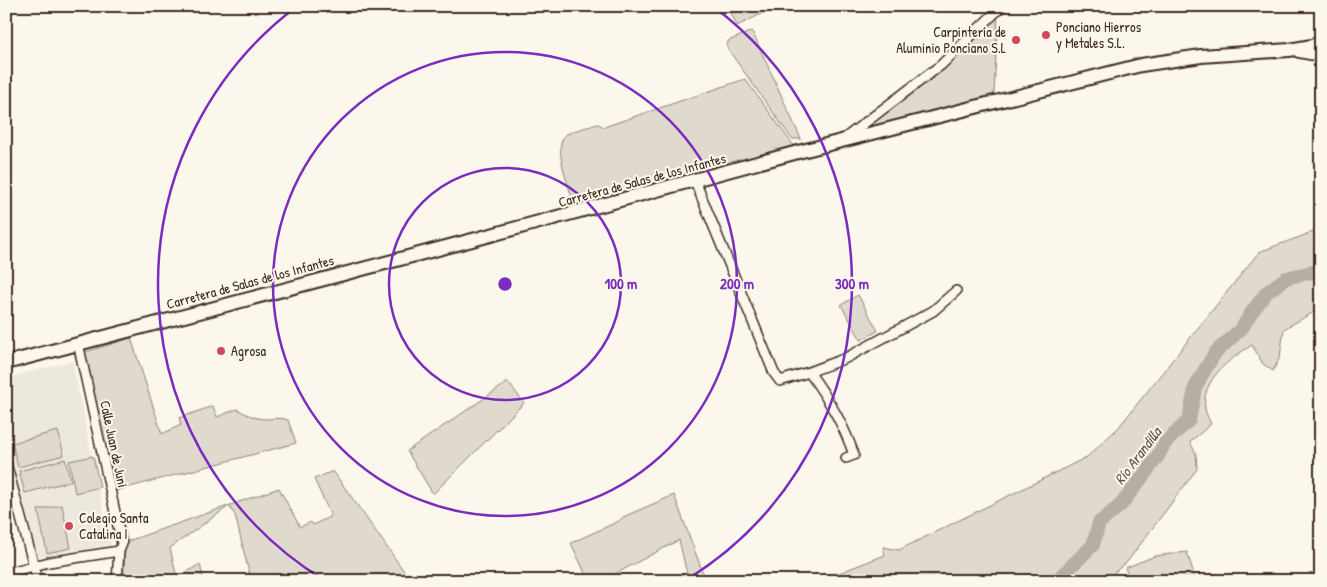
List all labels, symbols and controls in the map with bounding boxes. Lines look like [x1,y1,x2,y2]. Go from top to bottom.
place label: Ponciano Hierros y Metales S.L. [1056,17,1141,53]
place label: Carpintería de Aluminio Ponciano S.L [896,22,1006,57]
marker: Ponciano Hierros y Metales S.L. [1040,29,1052,41]
marker: Carpintería de Aluminio Ponciano S.L [1010,34,1022,46]
street label: Carretera de Salas de los Infantes [556,148,728,211]
street label: Carretera de Salas de los Infantes [164,250,336,313]
text: 100 m [605,273,637,294]
text: 200 m [720,273,754,294]
text: 300 m [835,273,869,294]
centre of rings [496,275,514,293]
place label: Agrosa [231,341,266,361]
marker: Agrosa [215,345,227,357]
street label: Calle Juan de Juni [96,399,133,489]
water label: Río Arandilla [1109,421,1167,489]
place label: Colegio Santa Catalina I [79,508,149,543]
marker: Colegio Santa Catalina I [63,520,75,532]

